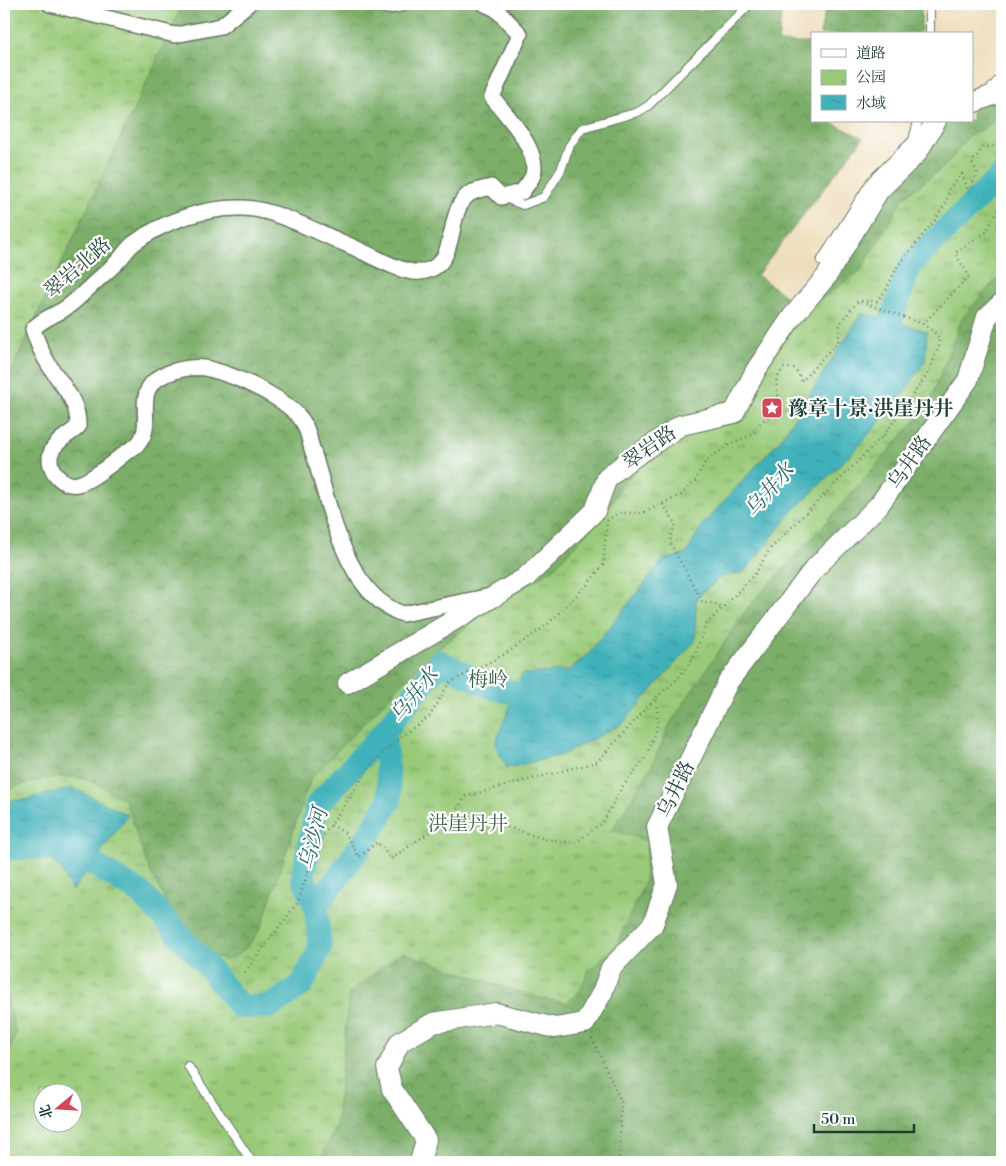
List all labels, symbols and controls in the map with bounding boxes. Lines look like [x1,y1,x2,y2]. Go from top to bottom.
legend [811,32,974,122]
text: 道路 [856,44,886,63]
text: 公园 [856,68,886,87]
text: 水域 [856,94,886,113]
street label: 翠岩北路 [40,232,116,304]
place icon: 豫章十景·洪崖丹井 [760,396,784,420]
place label: 豫章十景·洪崖丹井 [788,397,953,422]
street label: 翠岩路 [618,421,682,476]
street label: 乌井路 [883,431,938,495]
water label: 乌井水 [739,457,802,523]
water label: 乌井水 [385,661,446,728]
park label: 梅岭 [468,668,508,693]
street label: 乌井路 [652,757,701,822]
water label: 乌沙河 [294,802,335,873]
park label: 洪崖丹井 [428,812,508,837]
north arrow [32,1084,82,1134]
scale bar [814,1101,914,1133]
text: 北 [36,1102,57,1121]
text: 50 m [821,1110,855,1129]

